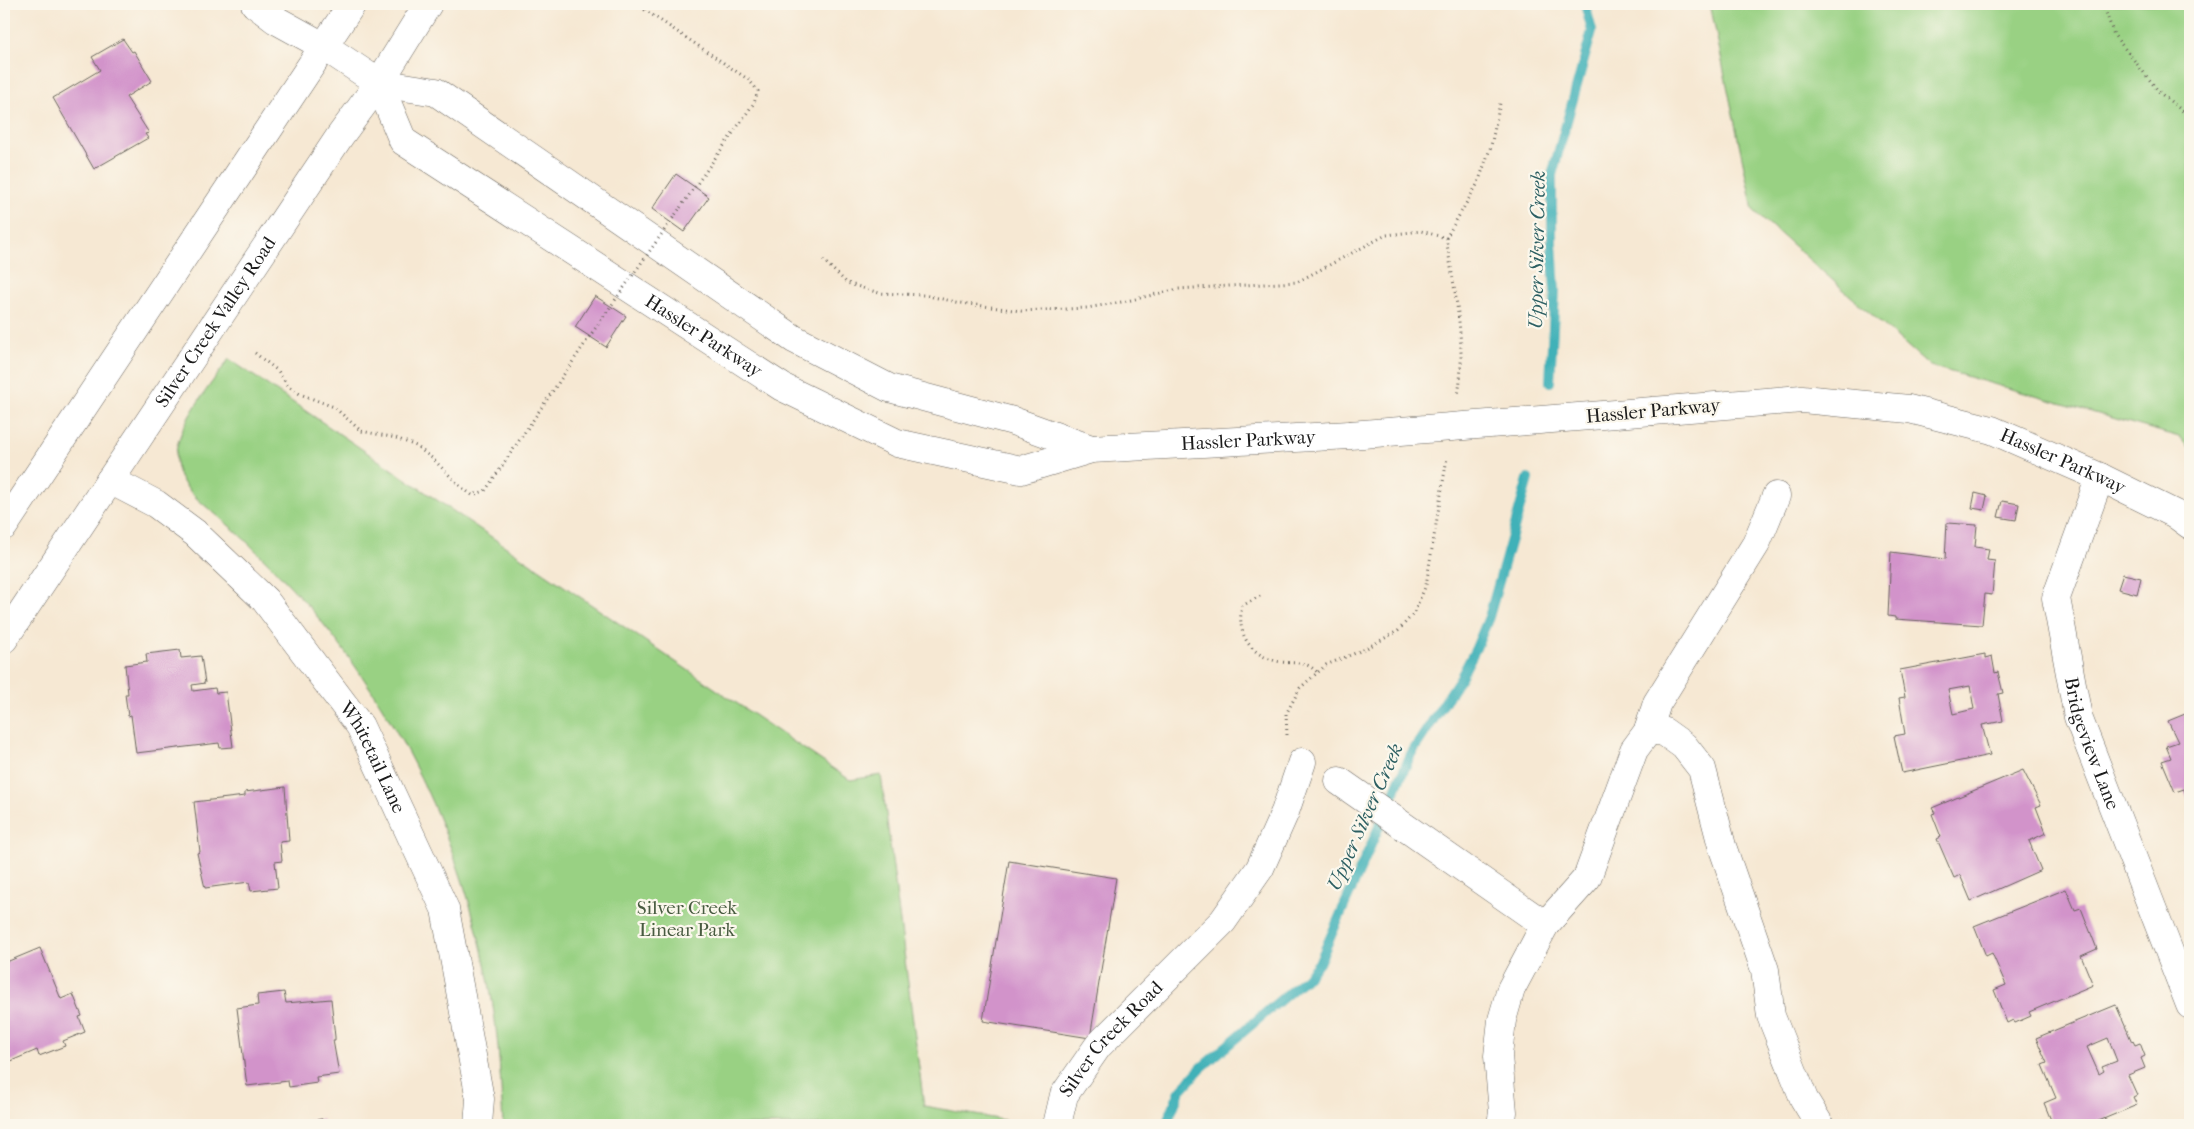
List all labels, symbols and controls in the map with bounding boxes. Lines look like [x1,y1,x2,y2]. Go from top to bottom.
water label: Upper Silver Creek [1524,170,1550,330]
street label: Silver Creek Valley Road [151,232,281,412]
street label: Hassler Parkway [641,290,767,382]
street label: Hassler Parkway [1585,394,1722,428]
street label: Hassler Parkway [1997,424,2130,499]
street label: Hassler Parkway [1180,426,1317,455]
street label: Bridgeview Lane [2060,675,2124,813]
street label: Whitetail Lane [334,697,410,817]
water label: Upper Silver Creek [1322,740,1408,894]
park label: Silver Creek Linear Park [637,897,737,941]
street label: Silver Creek Road [1055,976,1168,1101]

